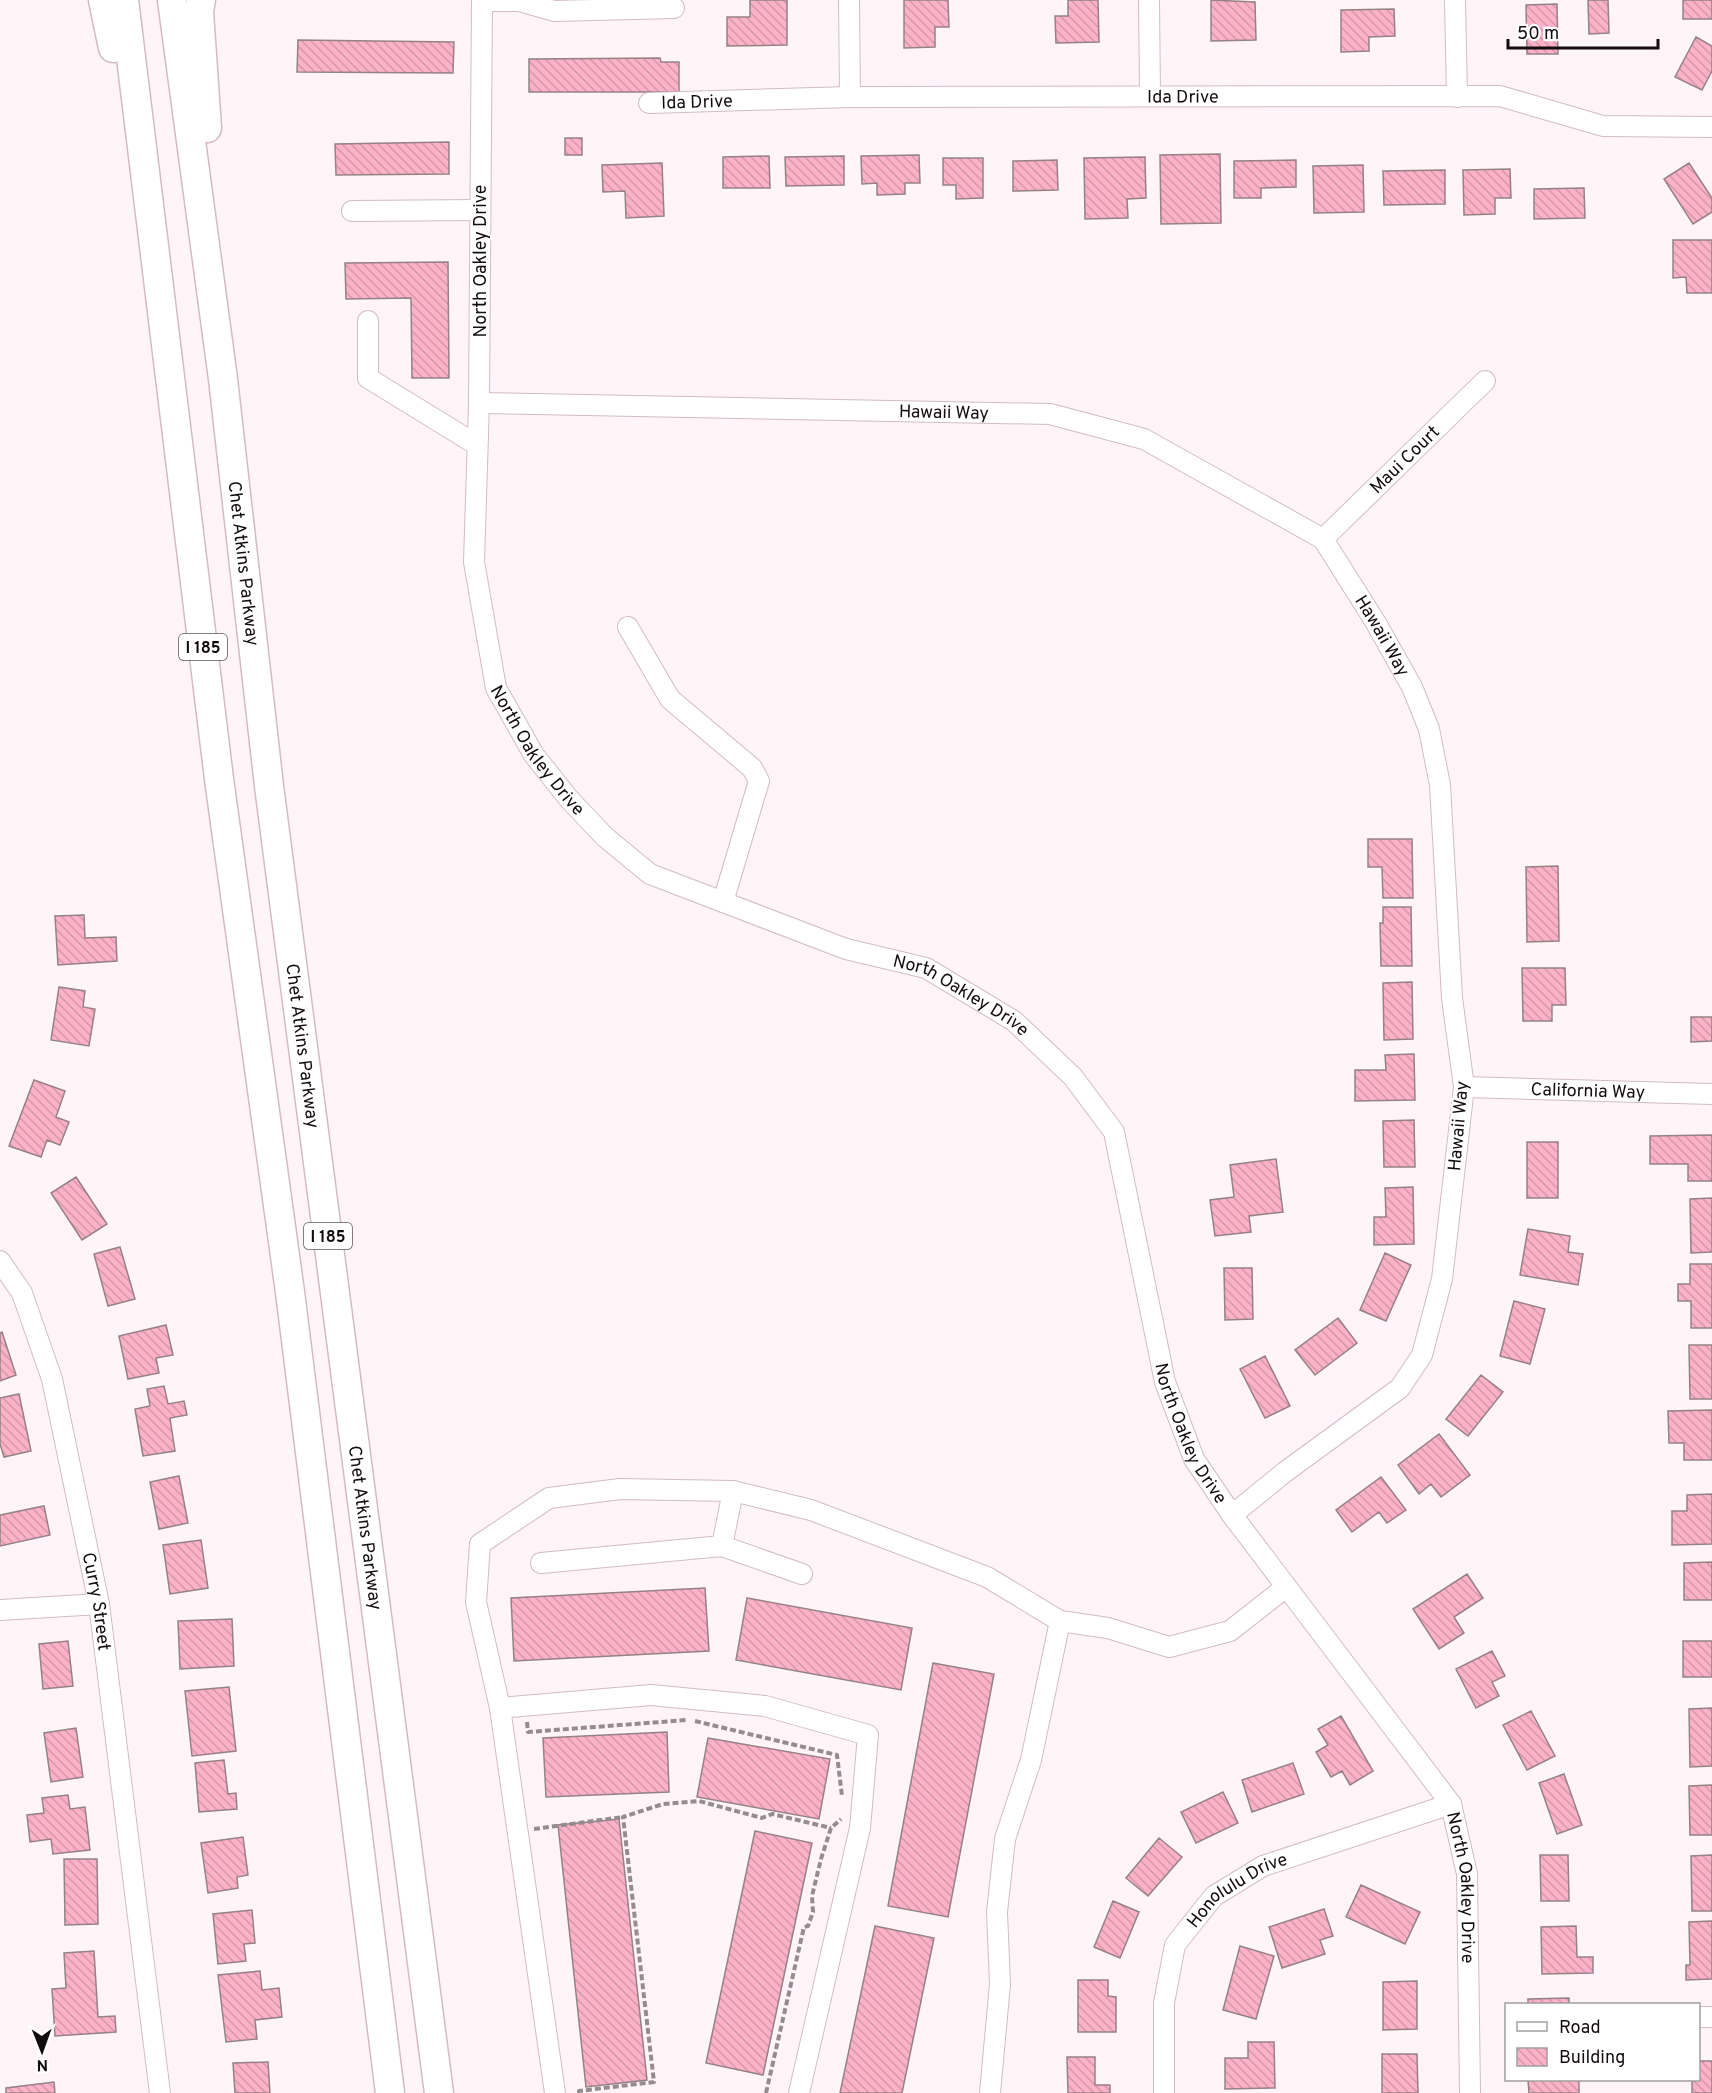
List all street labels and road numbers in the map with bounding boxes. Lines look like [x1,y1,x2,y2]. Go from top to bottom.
street label: Ida Drive [1147,86,1219,110]
street label: Ida Drive [661,91,733,116]
street label: North Oakley Drive [470,184,493,338]
street label: Hawaii Way [899,401,989,426]
street label: Maui Court [1366,421,1445,500]
street label: Chet Atkins Parkway [222,480,263,647]
street label: Hawaii Way [1349,592,1414,681]
road number: I 185 [179,634,227,660]
street label: North Oakley Drive [484,682,589,821]
street label: North Oakley Drive [890,951,1033,1042]
street label: Chet Atkins Parkway [279,962,323,1130]
street label: California Way [1530,1079,1645,1105]
street label: Hawaii Way [1444,1080,1475,1172]
road number: I 185 [304,1223,352,1249]
street label: North Oakley Drive [1148,1361,1231,1509]
street label: Chet Atkins Parkway [342,1444,386,1612]
street label: Curry Street [76,1551,115,1652]
street label: North Oakley Drive [1440,1810,1478,1964]
street label: Honolulu Drive [1183,1849,1291,1933]

